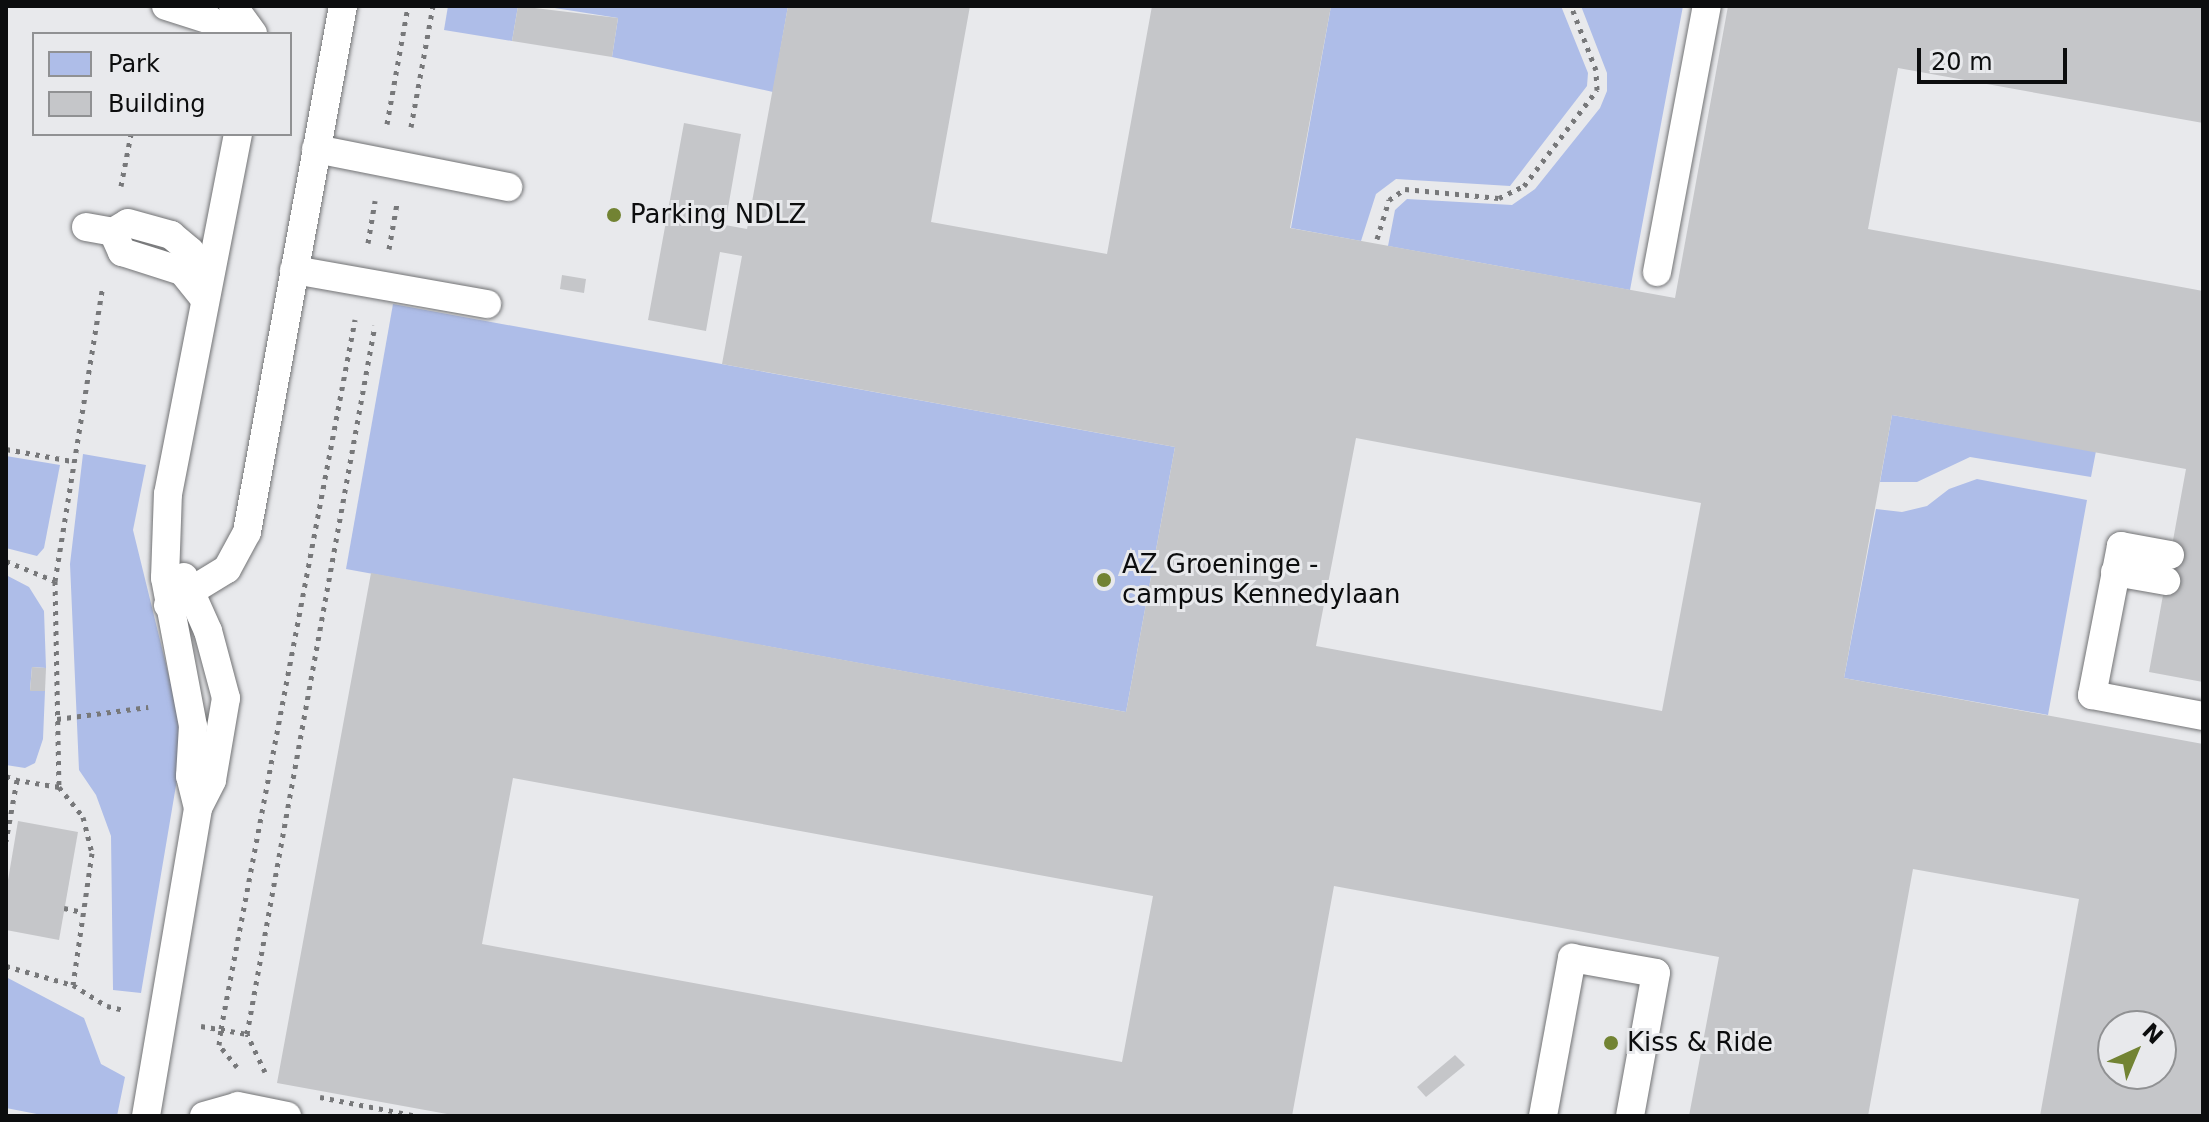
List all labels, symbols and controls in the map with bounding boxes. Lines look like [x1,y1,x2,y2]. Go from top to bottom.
legend [32,32,292,136]
scale bar [1921,32,2071,82]
text: 20 m [1931,48,1993,76]
text: Park [108,50,160,78]
text: Building [108,90,205,118]
place label: Parking NDLZ [630,199,806,231]
marker: Parking NDLZ [605,206,623,224]
place label: AZ Groeninge - campus Kennedylaan [1122,549,1401,610]
marker: AZ Groeninge - campus Kennedylaan [1093,569,1115,591]
north arrow [2097,1010,2177,1090]
text: N [2137,1018,2168,1049]
place label: Kiss & Ride [1627,1027,1773,1059]
marker: Kiss & Ride [1602,1034,1620,1052]

